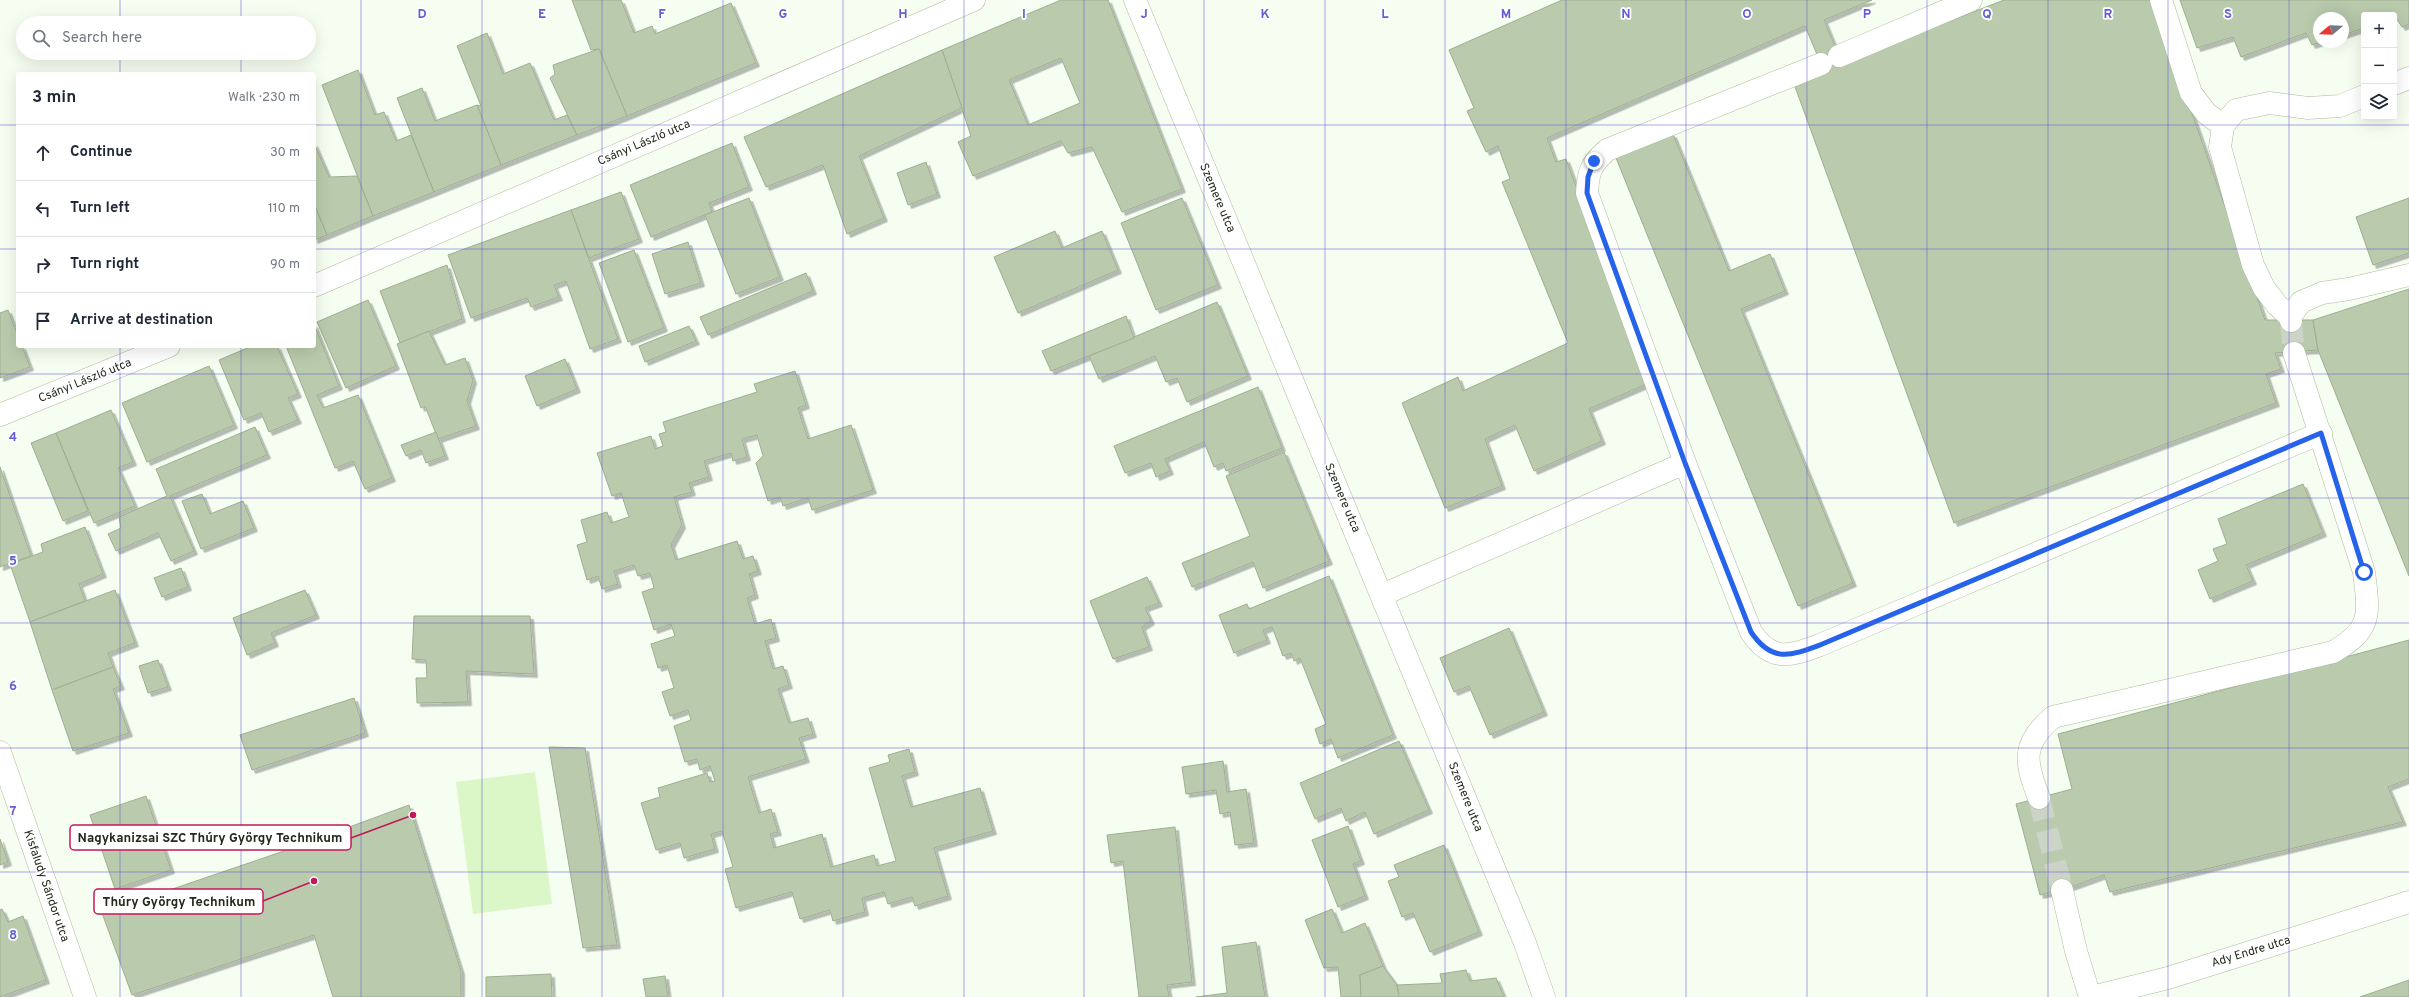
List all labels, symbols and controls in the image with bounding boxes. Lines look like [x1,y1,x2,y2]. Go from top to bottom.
text: D [417,7,427,23]
text: E [538,7,546,23]
text: F [658,7,666,23]
text: G [779,7,788,23]
text: H [898,7,908,23]
text: I [1022,7,1026,23]
text: J [1140,7,1148,23]
text: K [1260,7,1270,23]
text: L [1381,7,1389,23]
text: M [1501,7,1511,23]
text: N [1621,7,1631,23]
text: O [1742,7,1752,23]
text: P [1863,7,1872,23]
text: Q [1982,7,1992,23]
text: R [2104,7,2113,23]
text: S [2224,7,2232,23]
north arrow [2313,12,2349,48]
map controls [2361,12,2397,120]
button: + [2361,12,2397,48]
search box [16,16,316,60]
icon: search [30,27,52,49]
text: Search here [62,29,142,48]
button: − [2361,48,2397,84]
button: layers [2361,84,2397,120]
text: 3 min [32,87,76,109]
text: Walk · 230 m [228,90,300,106]
street label: Csányi László utca [595,116,693,170]
icon: ahead [32,142,54,164]
text: Continue [70,143,132,162]
text: 30 m [270,145,300,161]
route end [1585,152,1603,170]
street label: Szemere utca [1195,161,1239,235]
icon: left [32,198,54,220]
text: Turn left [70,199,130,218]
text: 110 m [268,201,300,217]
icon: right [32,254,54,276]
text: Turn right [70,255,139,274]
text: 90 m [270,257,300,273]
icon: arrive [32,310,54,332]
text: Arrive at destination [70,311,213,330]
street label: Csányi László utca [36,355,134,407]
text: 4 [9,430,17,446]
street label: Szemere utca [1320,461,1364,535]
text: 5 [9,554,17,570]
route start [2355,563,2373,581]
text: 6 [9,679,17,695]
street label: Szemere utca [1444,760,1486,834]
text: 7 [10,804,17,820]
callout: Nagykanizsai SZC Thúry György Technikum [70,825,351,850]
street label: Kisfaludy Sándor utca [19,828,73,944]
text: Nagykanizsai SZC Thúry György Technikum [78,831,342,847]
callout: Thúry György Technikum [94,889,263,914]
text: Thúry György Technikum [103,895,255,911]
text: 8 [9,928,17,944]
street label: Ady Endre utca [2210,932,2292,972]

